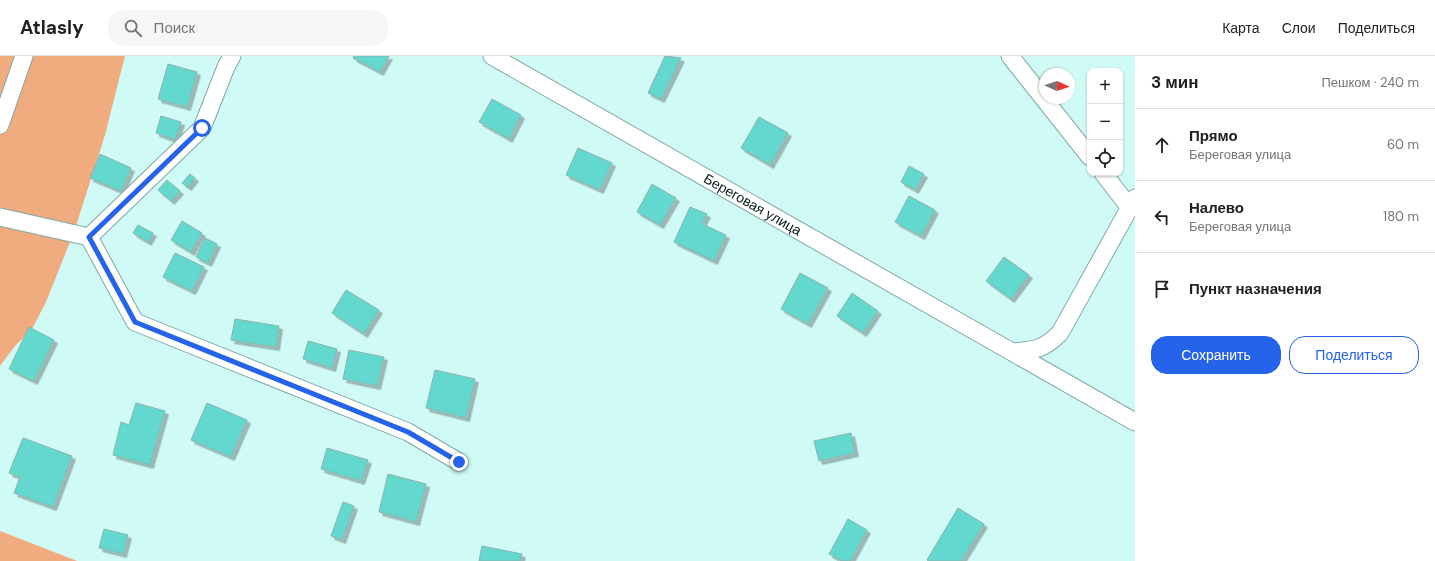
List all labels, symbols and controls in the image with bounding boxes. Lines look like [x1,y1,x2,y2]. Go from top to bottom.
search box [108,10,388,46]
text: Atlasly [20,15,84,40]
icon: search [122,17,144,39]
text: Поиск [154,18,195,38]
text: Карта [1222,19,1260,37]
text: Слои [1282,19,1316,37]
text: Поделиться [1338,19,1415,37]
north arrow [1039,68,1075,104]
map controls [1087,68,1123,176]
button: + [1087,68,1123,104]
text: 3 мин [1151,71,1199,93]
text: Пешком · 240 m [1321,74,1419,91]
button: − [1087,104,1123,140]
route start [193,119,211,137]
text: Прямо [1189,126,1238,146]
icon: ahead [1151,134,1173,156]
text: 60 m [1387,136,1419,153]
button: locate [1087,140,1123,176]
text: Береговая улица [1189,146,1291,163]
street label: Береговая улица [700,169,805,240]
text: Налево [1189,198,1244,218]
icon: left [1151,206,1173,228]
text: 180 m [1383,208,1419,225]
text: Береговая улица [1189,218,1291,235]
icon: arrive [1151,278,1173,300]
text: Пункт назначения [1189,279,1322,299]
button: Сохранить [1151,336,1281,374]
button: Поделиться [1289,336,1419,374]
route end [450,453,468,471]

